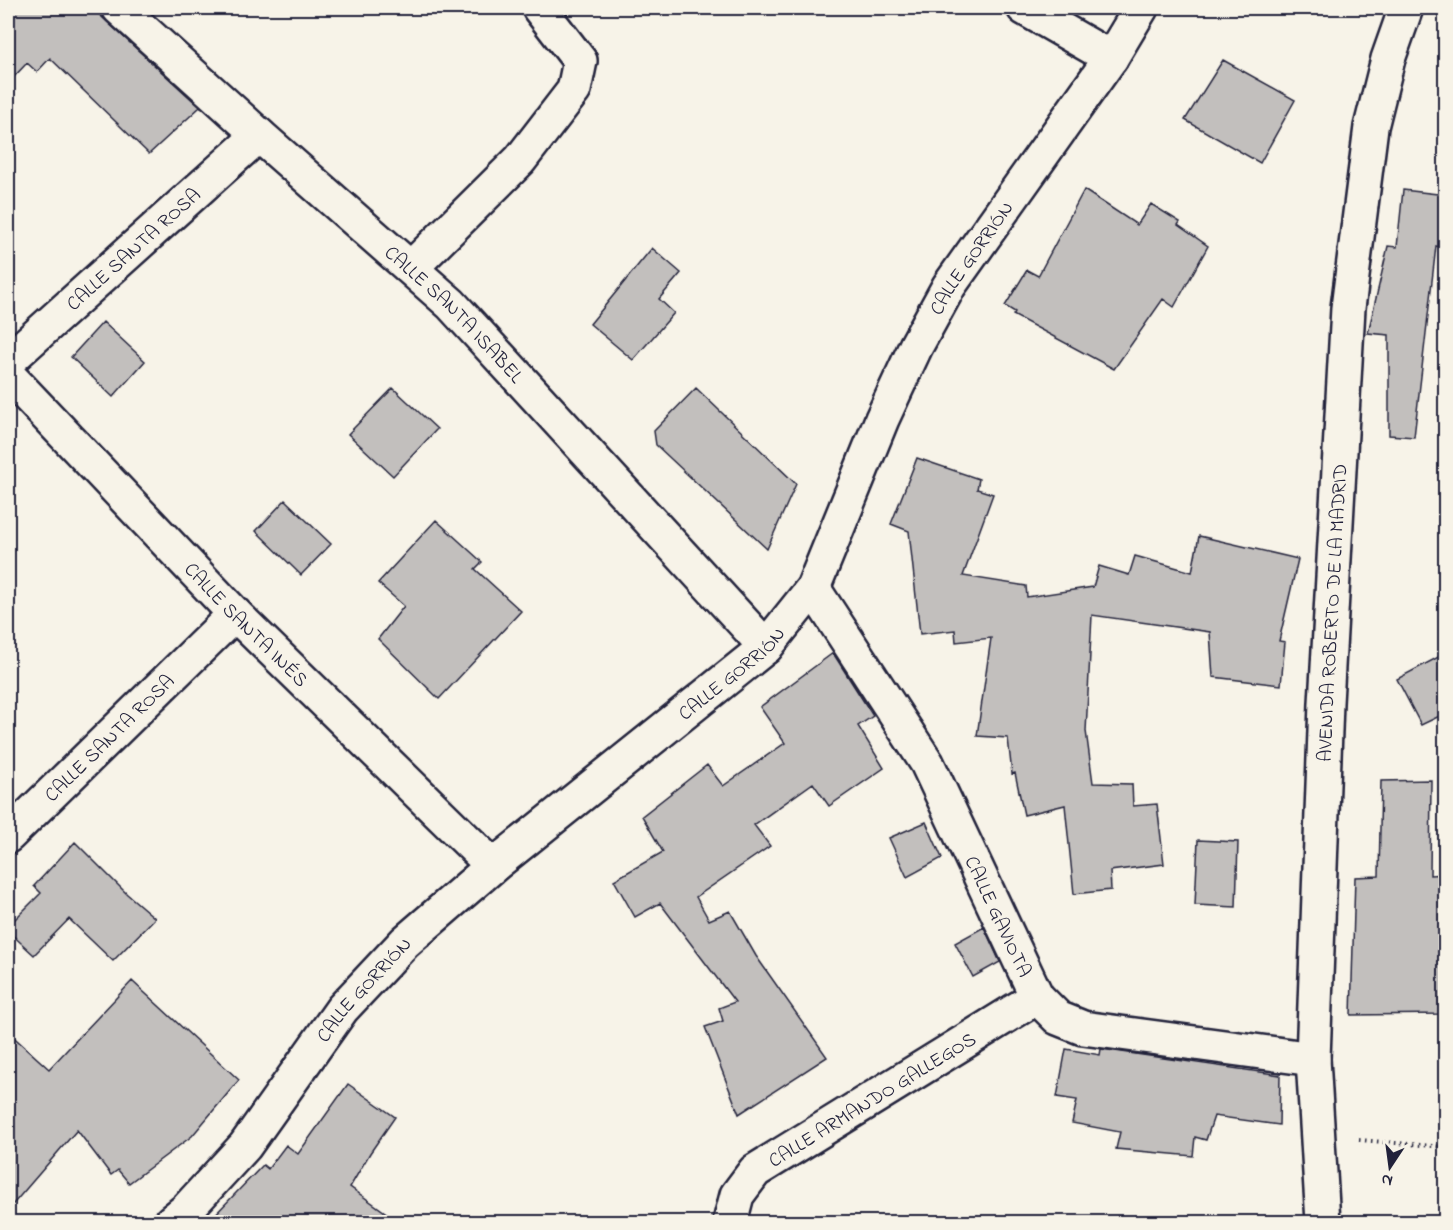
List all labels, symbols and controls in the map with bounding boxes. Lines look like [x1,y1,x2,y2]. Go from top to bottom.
street label: CALLE SANTA ROSA [61,182,208,319]
street label: CALLE GORRIÓN [924,196,1022,321]
street label: CALLE SANTA ISABEL [377,240,529,391]
street label: AVENIDA ROBERTO DE LA MADRID [1312,463,1356,762]
street label: CALLE SANTA INÉS [176,557,314,695]
street label: CALLE GORRIÓN [673,622,794,729]
street label: CALLE SANTA ROSA [39,669,182,810]
street label: CALLE GAVIOTA [956,852,1038,983]
street label: CALLE GORRIÓN [311,931,420,1049]
street label: CALLE ARMANDO GALLEGOS [764,1026,983,1176]
north arrow [1360,1137,1420,1197]
text: N [1379,1167,1395,1193]

